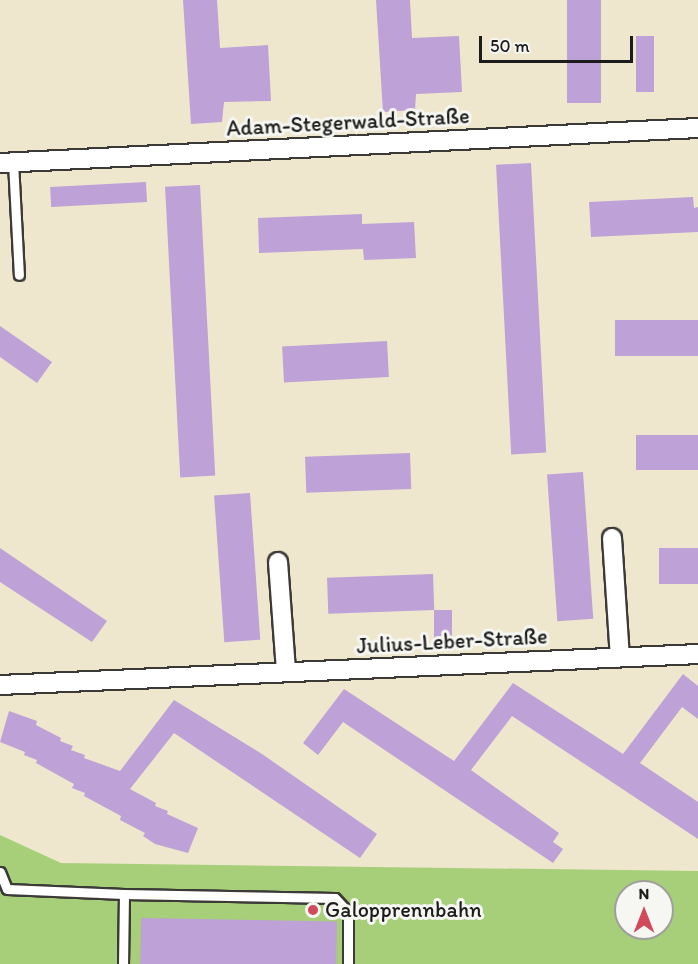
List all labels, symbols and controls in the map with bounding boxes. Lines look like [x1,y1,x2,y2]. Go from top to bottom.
scale bar [482,24,636,62]
text: 50 m [490,35,530,57]
street label: Adam-Stegerwald-Straße [226,102,470,142]
street label: Julius-Leber-Straße [356,623,548,659]
north arrow [614,880,674,940]
text: N [639,884,649,903]
place label: Galopprennbahn [325,897,482,923]
marker: Galopprennbahn [306,903,320,917]

